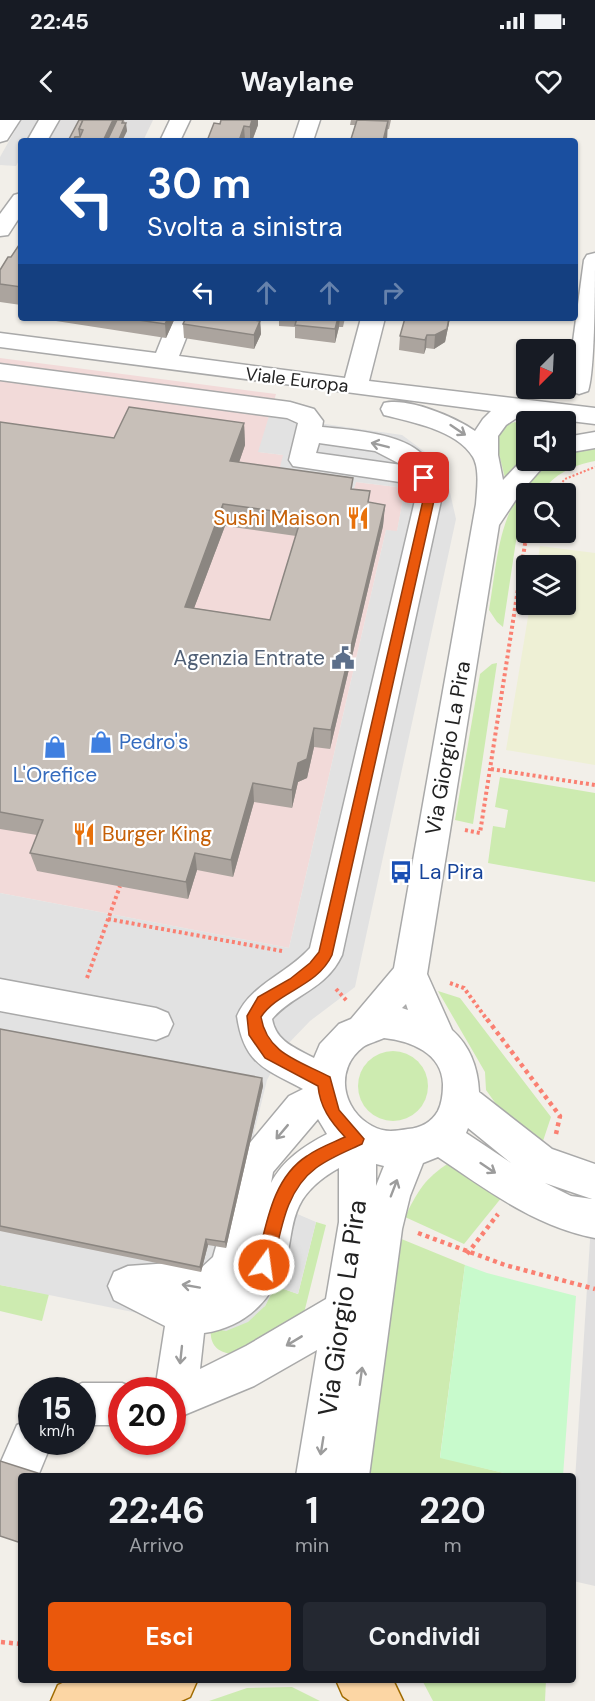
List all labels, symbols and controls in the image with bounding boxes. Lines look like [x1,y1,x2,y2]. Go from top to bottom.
text: 22:45 [30,7,89,36]
text: Waylane [241,64,354,99]
icon: back [30,65,63,98]
icon: heart [532,65,565,98]
text: 30 m [147,156,251,211]
icon: left [48,162,126,240]
text: Svolta a sinistra [147,209,343,244]
icon: left [187,276,220,309]
icon: ahead [250,276,283,309]
icon: ahead [313,276,346,309]
icon: right [376,276,409,309]
north arrow [516,339,576,399]
map controls [516,339,576,615]
street label: Viale Europa [244,362,350,398]
button: sound [516,411,576,471]
one-way arrow [449,424,465,436]
one-way arrow [370,439,389,451]
pin [398,452,449,503]
icon: arrive [407,461,440,494]
button: search [516,483,576,543]
place label: Sushi Maison [213,504,340,532]
restaurant icon: Sushi Maison [345,505,371,531]
button: layers [516,555,576,615]
place label: Agenzia Entrate [173,644,325,672]
public building icon: Agenzia Entrate [330,645,356,671]
street label: Via Giorgio La Pira [419,659,477,837]
place label: Pedro's [119,728,188,756]
shop icon: Pedro's [88,729,114,755]
shop icon: L'Orefice [42,734,68,760]
place label: L'Orefice [13,761,97,789]
place label: Burger King [102,820,212,848]
restaurant icon: Burger King [71,821,97,847]
place label: La Pira [419,858,484,886]
bus stop icon: La Pira [388,859,414,885]
one-way arrow [276,1124,289,1140]
one-way arrow [479,1162,495,1174]
one-way arrow [390,1179,401,1198]
street label: Via Giorgio La Pira [310,1198,374,1418]
position arrow [232,1233,296,1297]
one-way arrow [182,1281,202,1292]
one-way arrow [286,1336,303,1348]
one-way arrow [175,1345,186,1365]
one-way arrow [355,1367,366,1387]
speed limit sign: 20 [108,1377,186,1455]
text: 15 [42,1389,72,1428]
text: km/h [39,1421,75,1441]
one-way arrow [317,1436,328,1456]
text: 22:46 [108,1487,205,1534]
text: 1 [306,1487,319,1534]
text: 220 [419,1487,486,1534]
text: Arrivo [129,1532,184,1558]
text: min [295,1532,329,1558]
text: m [444,1532,461,1558]
button: Esci [48,1602,291,1671]
button: Condividi [303,1602,546,1671]

